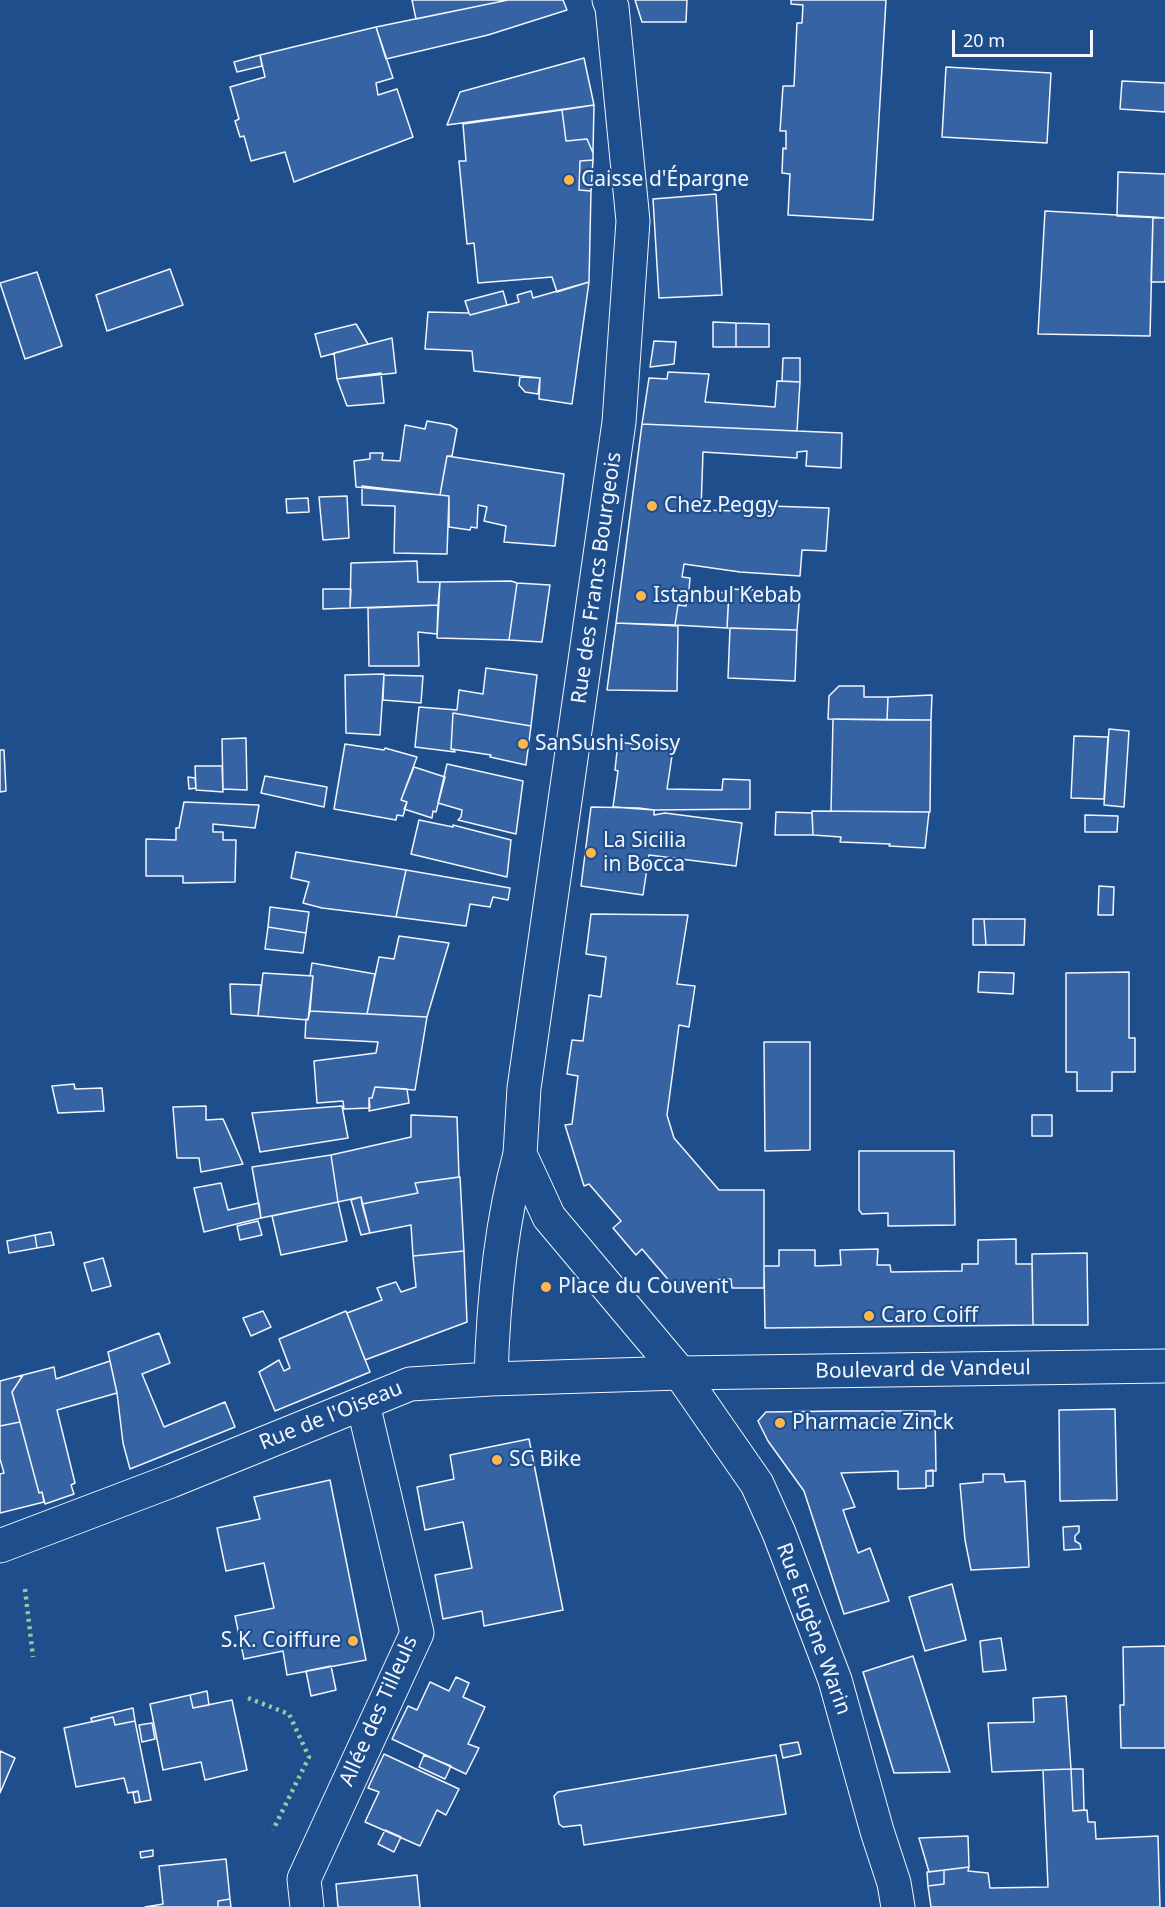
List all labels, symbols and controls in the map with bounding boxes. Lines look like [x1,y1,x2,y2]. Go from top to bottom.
scale bar [955,18,1096,56]
text: 20 m [963,28,1005,52]
place label: Caisse d'Épargne [581,167,749,193]
marker: Caisse d'Épargne [562,173,576,187]
street label: Rue des Francs Bourgeois [567,451,627,705]
place label: Chez Peggy [664,493,778,519]
marker: Chez Peggy [645,499,659,513]
place label: Istanbul Kebab [653,583,802,609]
marker: Istanbul Kebab [634,589,648,603]
place label: SanSushi Soisy [535,731,680,757]
marker: SanSushi Soisy [516,737,530,751]
place label: La Sicilia in Bocca [603,828,686,878]
marker: La Sicilia in Bocca [584,846,598,860]
place label: Place du Couvent [558,1274,729,1300]
marker: Place du Couvent [539,1280,553,1294]
place label: Caro Coiff [881,1303,978,1329]
marker: Caro Coiff [862,1309,876,1323]
street label: Boulevard de Vandeul [815,1356,1031,1384]
street label: Rue de l'Oiseau [256,1376,406,1456]
place label: Pharmacie Zinck [792,1410,954,1436]
marker: Pharmacie Zinck [773,1416,787,1430]
place label: SC Bike [509,1447,581,1473]
marker: SC Bike [490,1453,504,1467]
street label: Rue Eugène Warin [770,1540,856,1718]
place label: S.K. Coiffure [221,1628,341,1654]
street label: Allée des Tilleuls [335,1632,423,1790]
marker: S.K. Coiffure [346,1634,360,1648]

